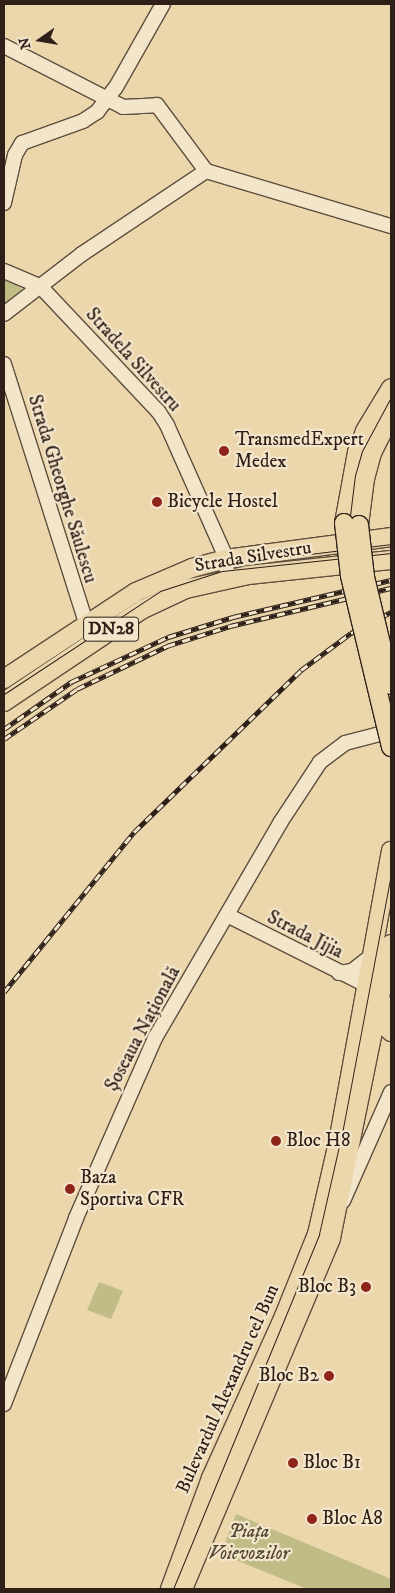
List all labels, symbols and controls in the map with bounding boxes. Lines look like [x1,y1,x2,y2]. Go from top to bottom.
north arrow [15,15,65,65]
text: N [15,36,35,51]
street label: Stradela Silvestru [80,303,186,417]
street label: Strada Gheorghe Săulescu [23,392,101,586]
place label: TransmedExpert Medex [235,429,364,473]
marker: TransmedExpert Medex [217,444,231,458]
place label: Bicycle Hostel [167,491,278,513]
marker: Bicycle Hostel [151,496,163,508]
street label: Strada Silvestru [193,537,313,577]
road number: DN28 [82,614,140,644]
street label: Strada Jijia [263,906,347,964]
street label: Șoseaua Națională [101,963,185,1095]
place label: Bloc H8 [286,1130,351,1152]
marker: Bloc H8 [270,1135,282,1147]
place label: Baza Sportiva CFR [80,1167,184,1211]
marker: Baza Sportiva CFR [64,1183,76,1195]
place label: Bloc B3 [298,1276,356,1298]
street label: Bulevardul Alexandru cel Bun [172,1281,284,1497]
marker: Bloc B3 [360,1281,372,1293]
place label: Bloc B2 [259,1365,319,1387]
marker: Bloc B2 [323,1370,335,1382]
place label: Bloc B1 [303,1452,361,1474]
marker: Bloc B1 [287,1457,299,1469]
place label: Bloc A8 [322,1508,383,1530]
marker: Bloc A8 [306,1513,318,1525]
park label: Piața Voievozilor [209,1521,289,1565]

